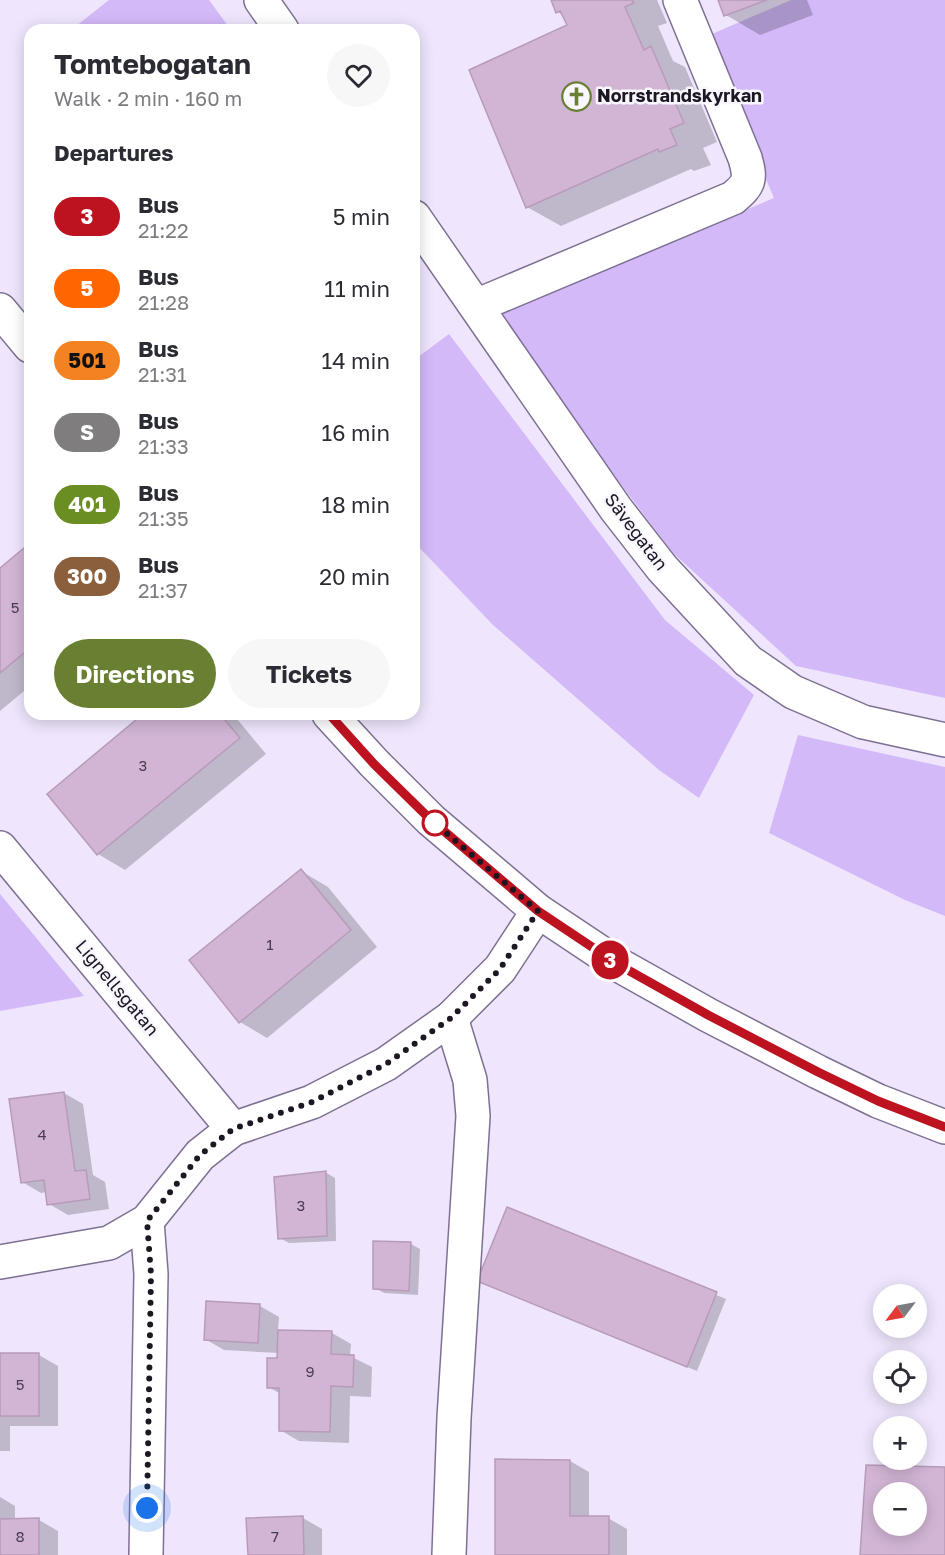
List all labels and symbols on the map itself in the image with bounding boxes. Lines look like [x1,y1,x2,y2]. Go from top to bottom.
church icon: Norrstrandskyrkan [560,80,592,112]
place label: Norrstrandskyrkan [597,84,762,106]
street label: Sävegatan [601,488,673,574]
house number: 5 [11,598,19,616]
house number: 3 [139,756,147,774]
unlabelled marker [422,810,448,836]
street label: Lignellsgatan [71,935,164,1040]
house number: 1 [266,935,274,953]
line badge: 3 [590,940,630,980]
house number: 4 [37,1125,47,1143]
house number: 3 [297,1196,305,1214]
north arrow [873,1284,927,1338]
house number: 9 [305,1362,315,1380]
house number: 5 [16,1375,24,1393]
your location [132,1493,162,1523]
house number: 8 [15,1527,25,1545]
house number: 7 [271,1527,279,1545]

